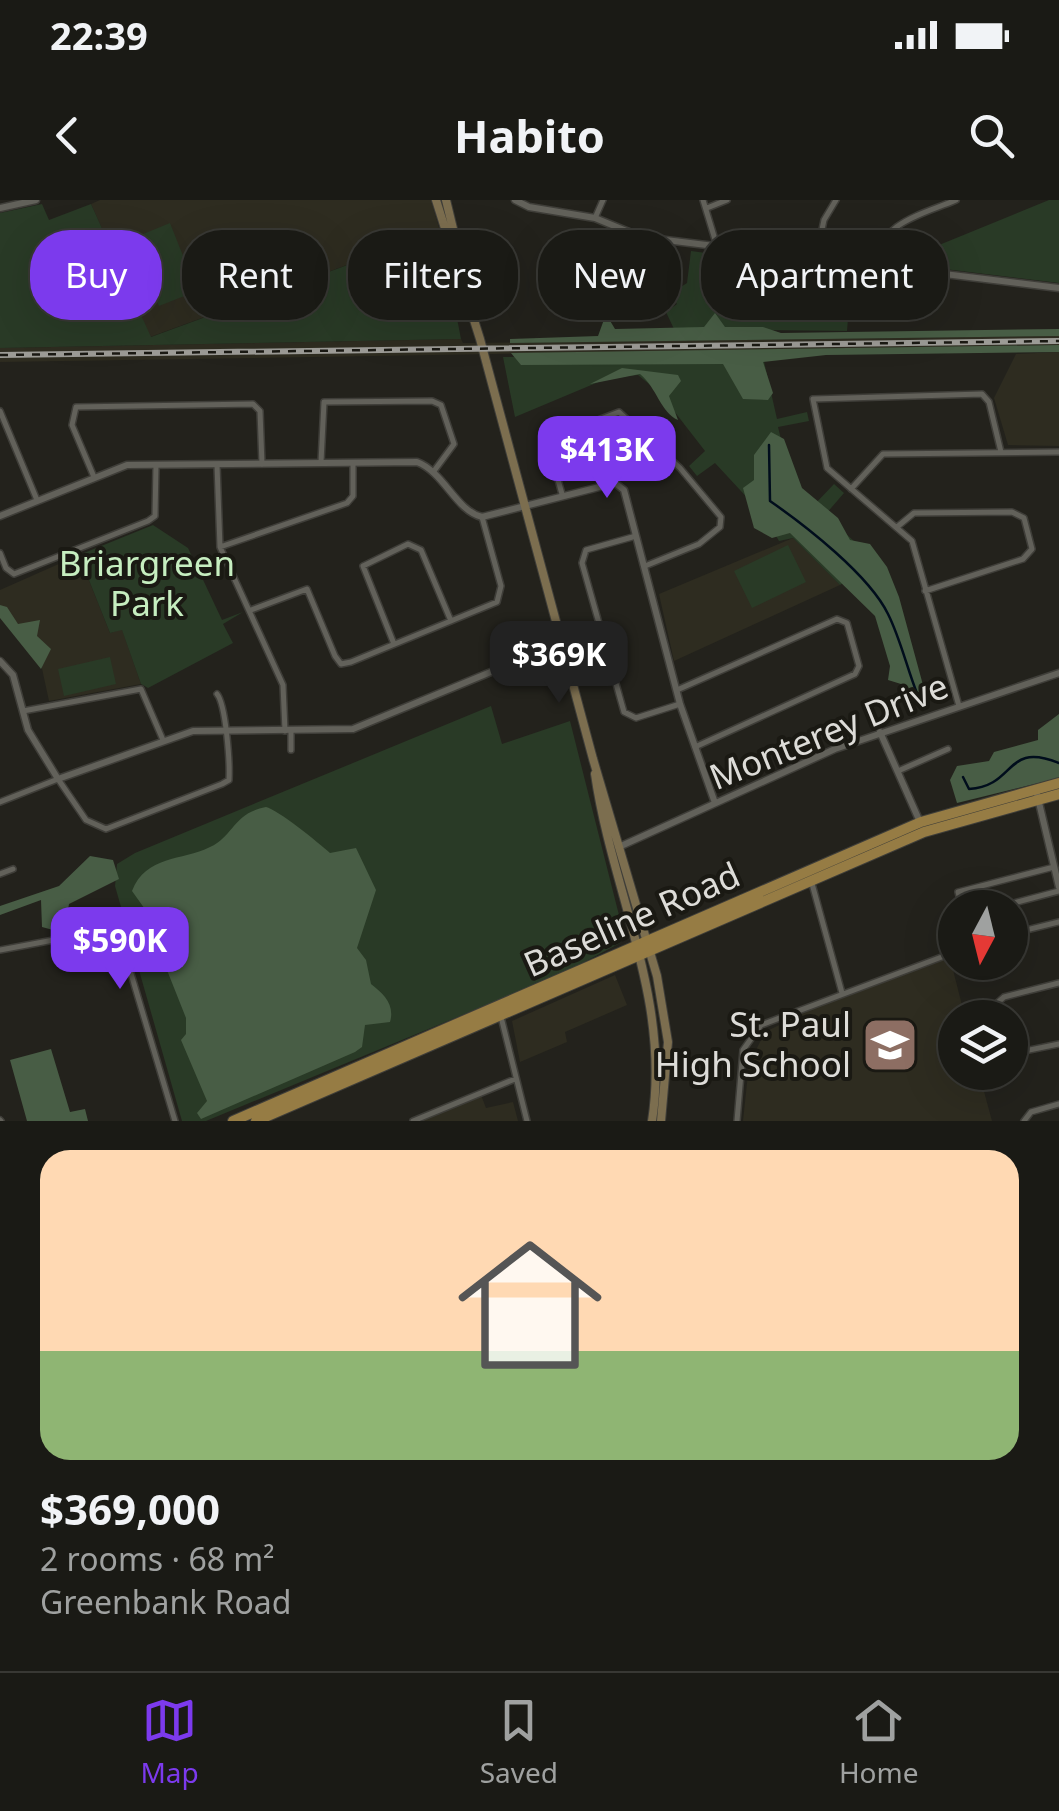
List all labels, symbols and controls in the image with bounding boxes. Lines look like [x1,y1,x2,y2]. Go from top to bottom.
text: 22:39 [50,9,148,61]
text: Habito [454,105,605,166]
icon: back [40,108,95,163]
icon: search [964,108,1019,163]
chip: Buy [30,230,162,320]
chip: Rent [182,230,328,320]
chip: Filters [348,230,518,320]
chip: New [538,230,681,320]
chip: Apartment [701,230,948,320]
pin: $413K [537,416,677,501]
text: $413K [560,427,654,470]
park label: Briargreen Park [59,539,235,626]
pin: $369K [489,621,629,706]
text: $369K [512,632,606,675]
street label: Monterey Drive [702,661,955,800]
street label: Baseline Road [516,850,747,987]
north arrow [938,890,1028,980]
map controls [938,890,1028,1090]
pin: $590K [50,907,190,992]
text: $590K [73,918,167,961]
place label: St. Paul High School [655,1000,851,1087]
button: layers [938,1000,1028,1090]
school or university icon: St. Paul High School [860,1015,920,1075]
icon: home [440,1215,620,1395]
text: $369,000 [40,1480,220,1537]
text: 2 rooms · 68 m² [40,1537,274,1580]
text: Greenbank Road [40,1580,291,1623]
tab: Map [140,1693,199,1791]
tab: Saved [480,1693,558,1791]
tab: Home [839,1693,919,1791]

